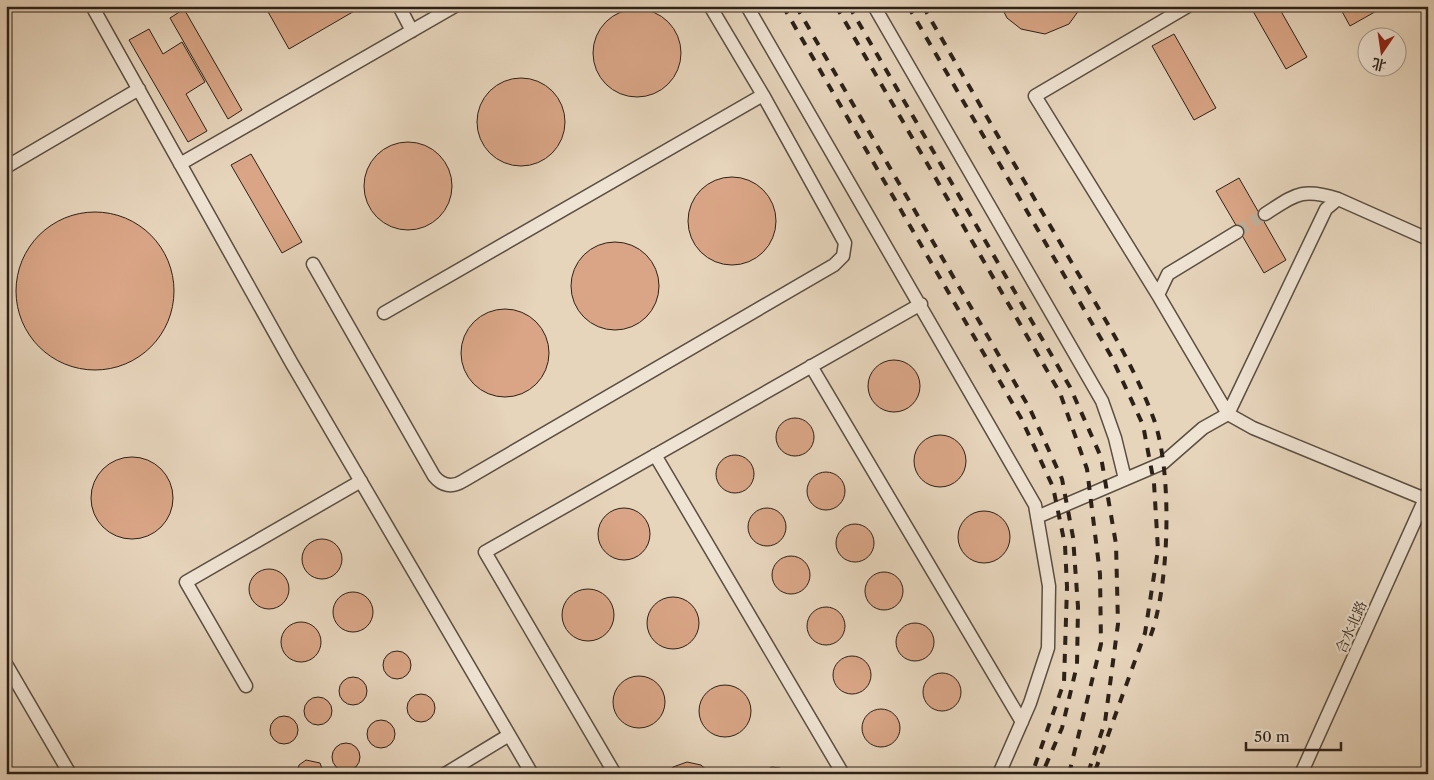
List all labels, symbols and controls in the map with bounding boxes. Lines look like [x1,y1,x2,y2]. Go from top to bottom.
north arrow [1356,28,1406,78]
text: 北 [1370,54,1388,75]
street label: 合水北路 [1331,598,1371,656]
scale bar [1246,720,1342,752]
text: 50 m [1254,727,1290,746]

